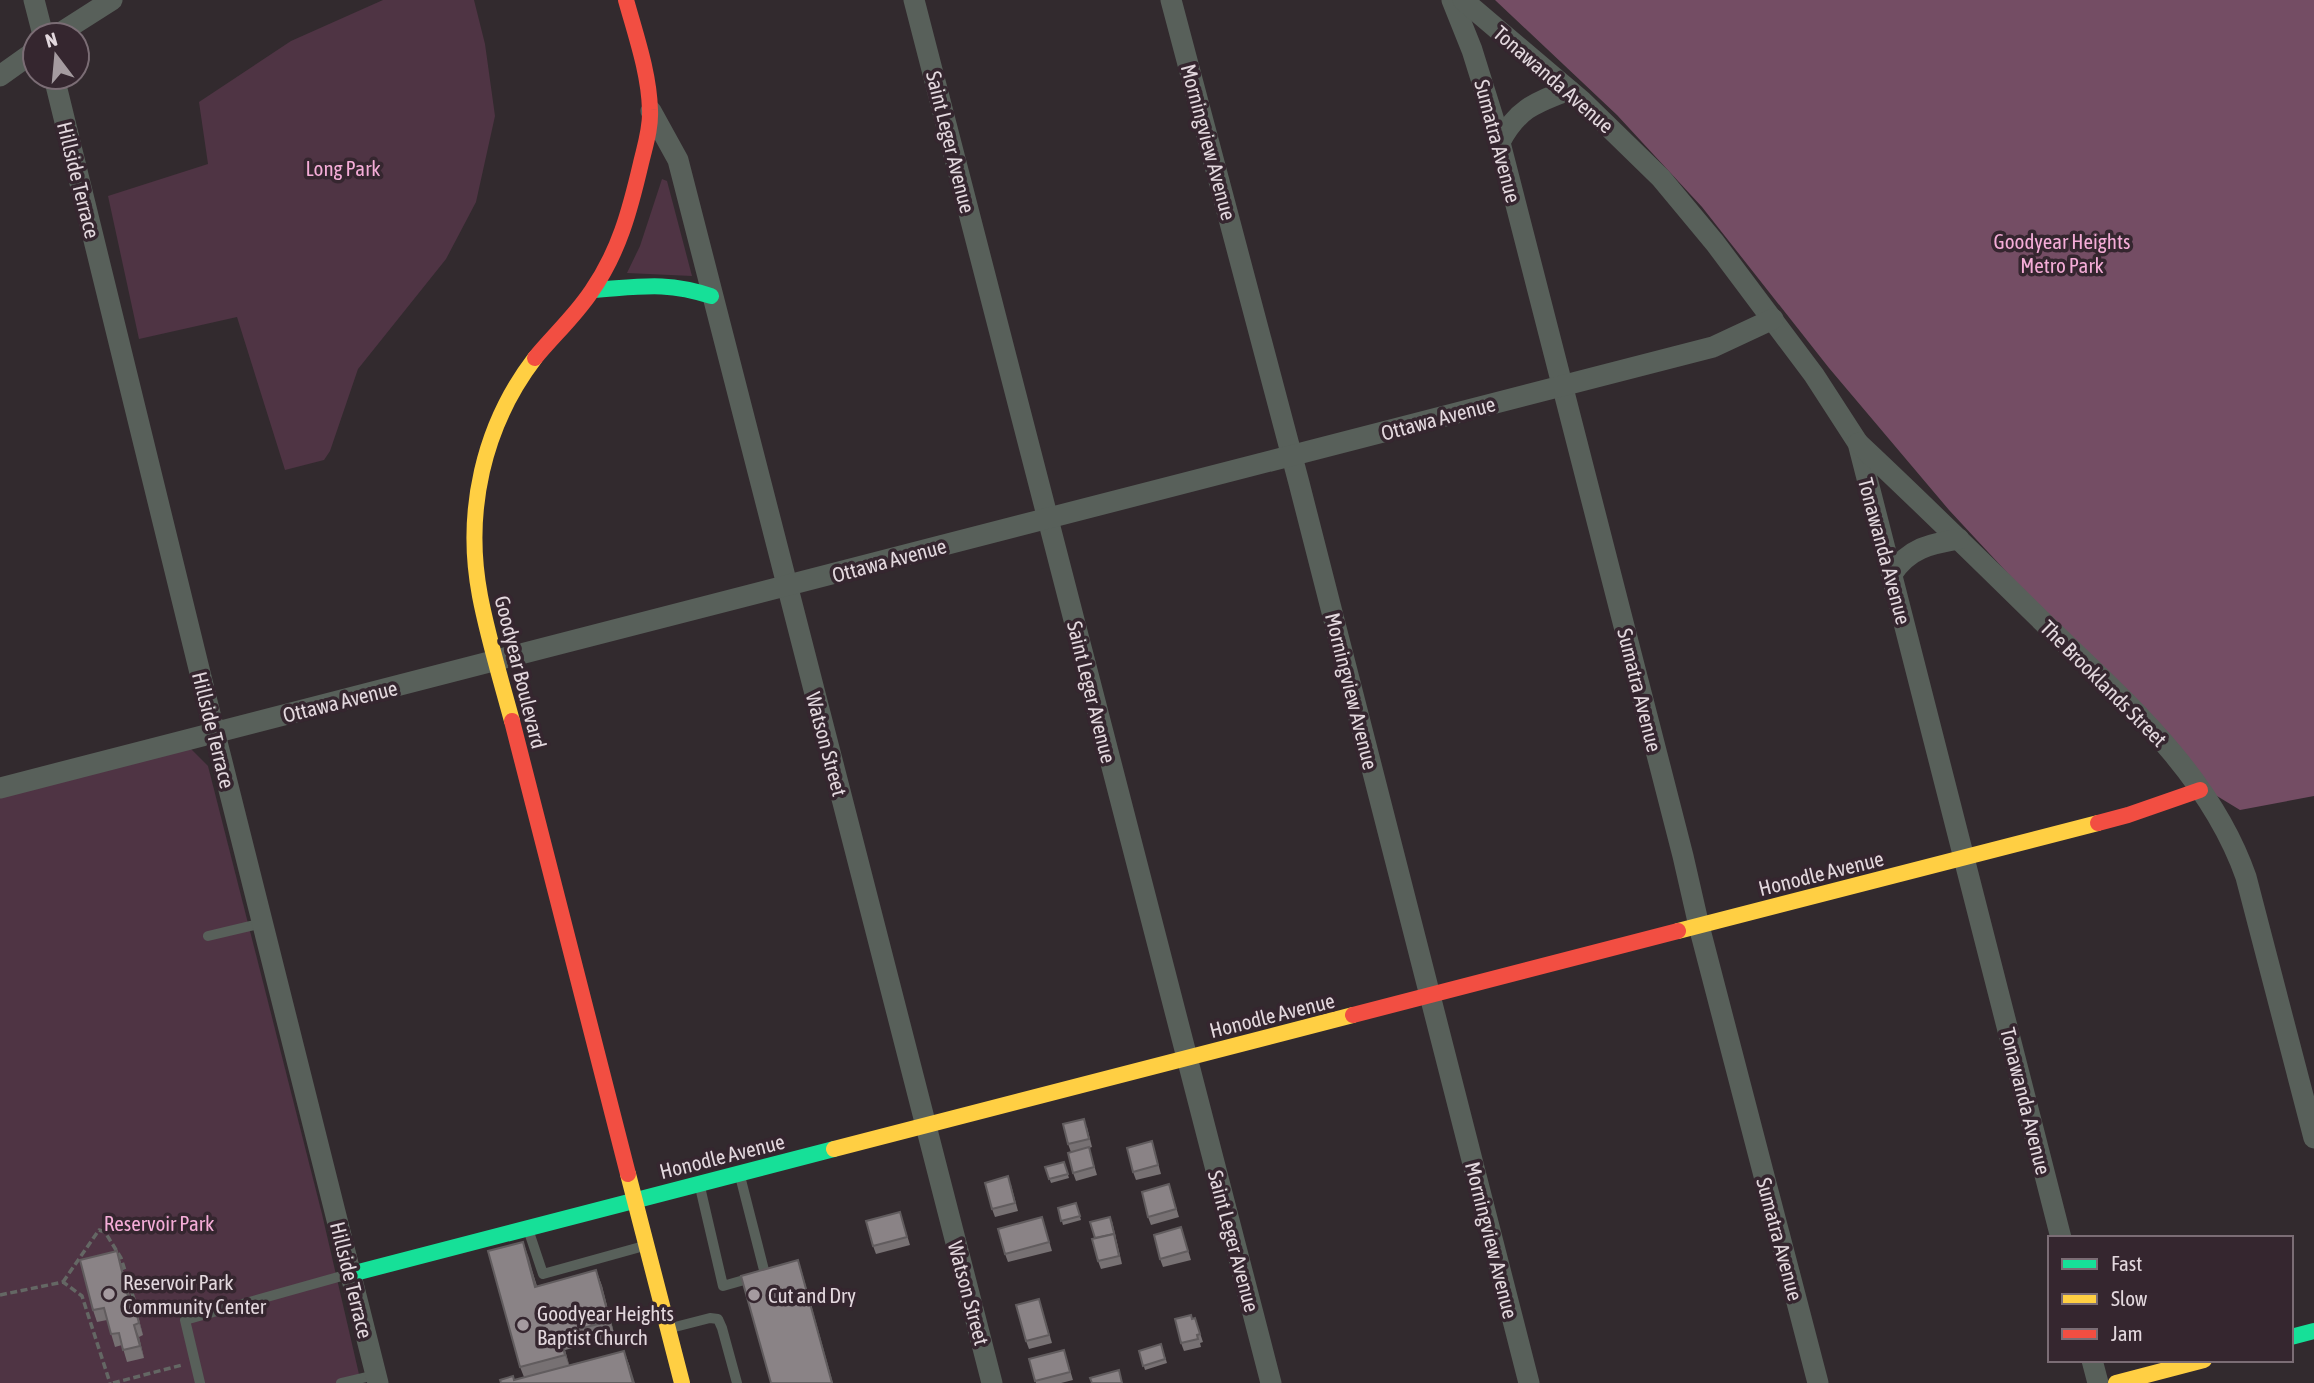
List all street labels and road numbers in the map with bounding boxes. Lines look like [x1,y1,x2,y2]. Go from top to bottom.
street label: Tonawanda Avenue [1489,20,1619,138]
street label: Morningview Avenue [1177,61,1241,223]
street label: Saint Leger Avenue [922,68,980,216]
street label: Sumatra Avenue [1470,77,1526,205]
street label: Hillside Terrace [53,119,105,241]
street label: Ottawa Avenue [1378,391,1498,445]
street label: Tonawanda Avenue [1854,475,1916,627]
street label: Ottawa Avenue [829,533,949,587]
street label: Goodyear Boulevard [490,593,552,751]
street label: Morningview Avenue [1321,610,1383,772]
street label: The Brooklands Street [2036,615,2172,751]
street label: Saint Leger Avenue [1063,618,1121,766]
street label: Sumatra Avenue [1613,626,1667,754]
street label: Hillside Terrace [188,669,240,791]
street label: Ottawa Avenue [280,675,400,727]
street label: Watson Street [802,689,852,799]
street label: Honodle Avenue [1756,846,1886,900]
street label: Honodle Avenue [1207,988,1337,1042]
street label: Tonawanda Avenue [1996,1025,2056,1177]
street label: Honodle Avenue [657,1129,787,1183]
street label: Morningview Avenue [1461,1159,1523,1321]
street label: Saint Leger Avenue [1204,1168,1264,1314]
street label: Sumatra Avenue [1752,1175,1808,1303]
street label: Hillside Terrace [326,1219,378,1341]
street label: Watson Street [944,1238,994,1348]

